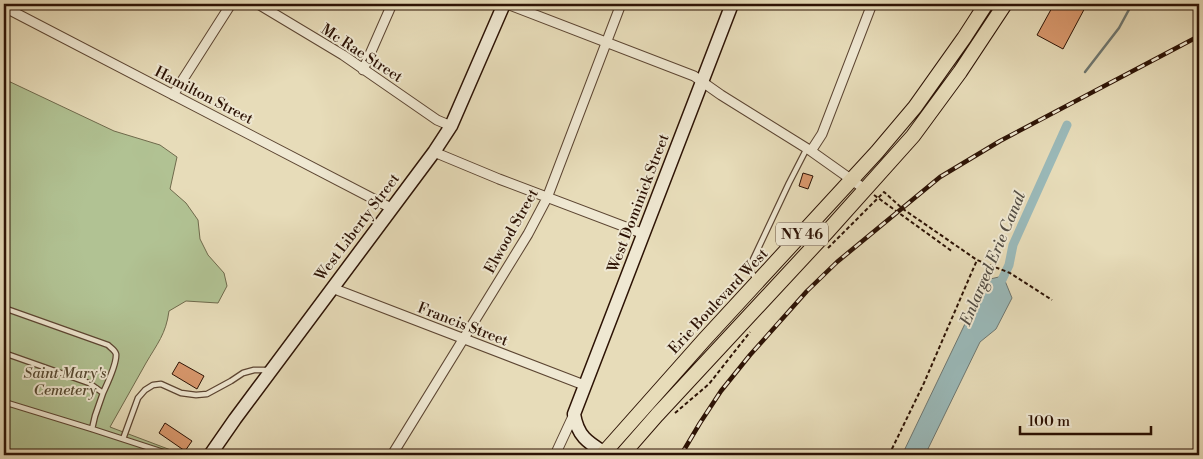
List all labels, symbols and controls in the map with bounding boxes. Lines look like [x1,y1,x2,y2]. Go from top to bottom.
street label: Mc Rae Street [317,20,407,87]
street label: Hamilton Street [151,62,257,129]
street label: West Dominick Street [603,131,674,276]
street label: West Liberty Street [310,169,404,286]
street label: Elwood Street [480,185,543,277]
water label: Enlarged Erie Canal [955,188,1031,329]
road number: NY 46 [776,222,828,245]
street label: Erie Boulevard West [665,244,773,358]
street label: Francis Street [415,298,511,351]
park label: Saint Mary's Cemetery [24,364,107,400]
scale bar [1020,404,1152,436]
text: 100 m [1028,412,1070,431]

